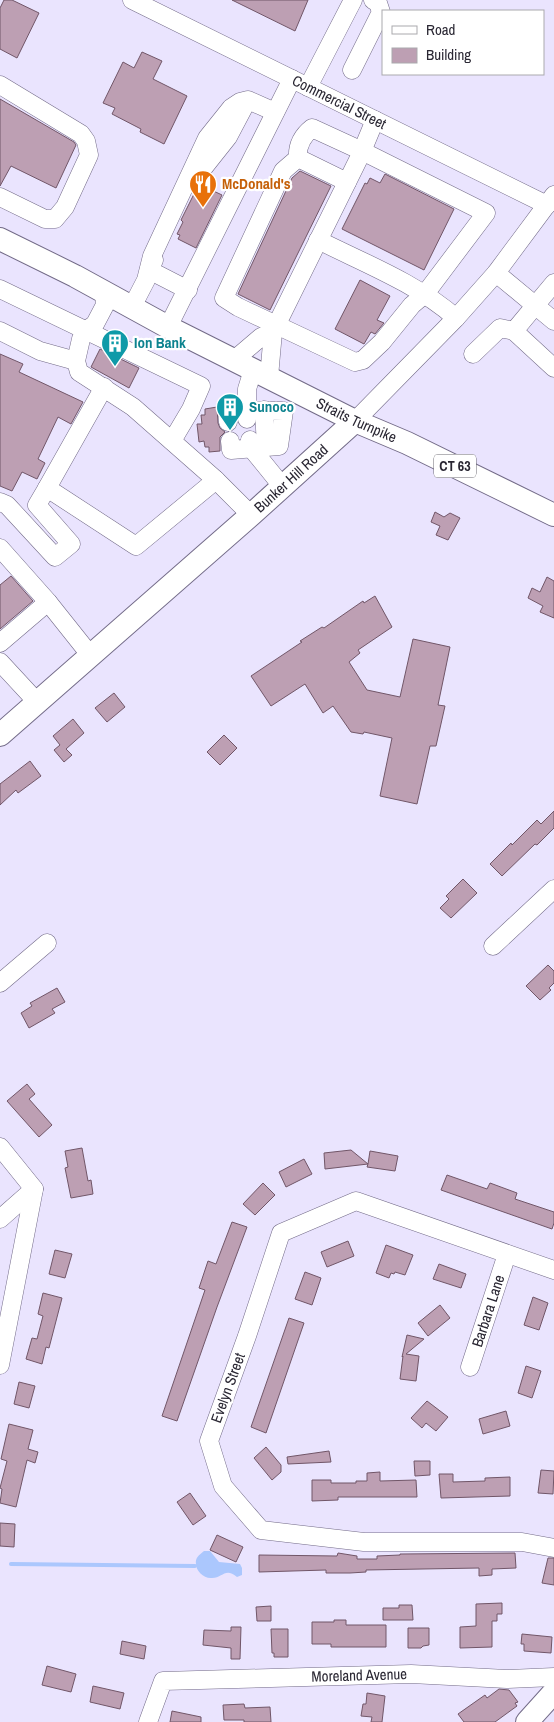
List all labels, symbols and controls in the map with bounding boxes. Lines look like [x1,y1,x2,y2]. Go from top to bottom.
legend [382,10,544,75]
text: Road [426,19,455,40]
text: Building [426,44,471,65]
street label: Commercial Street [289,70,391,134]
restaurant icon: McDonald's [188,169,218,208]
place label: McDonald's [222,173,291,194]
building icon: Ion Bank [100,328,130,367]
place label: Ion Bank [134,332,186,353]
building icon: Sunoco [215,392,245,431]
street label: Straits Turnpike [313,392,400,447]
place label: Sunoco [249,396,294,417]
street label: Bunker Hill Road [249,439,332,517]
road number: CT 63 [434,454,476,478]
street label: Barbara Lane [466,1272,510,1349]
street label: Evelyn Street [205,1349,250,1426]
street label: Moreland Avenue [311,1663,407,1687]

